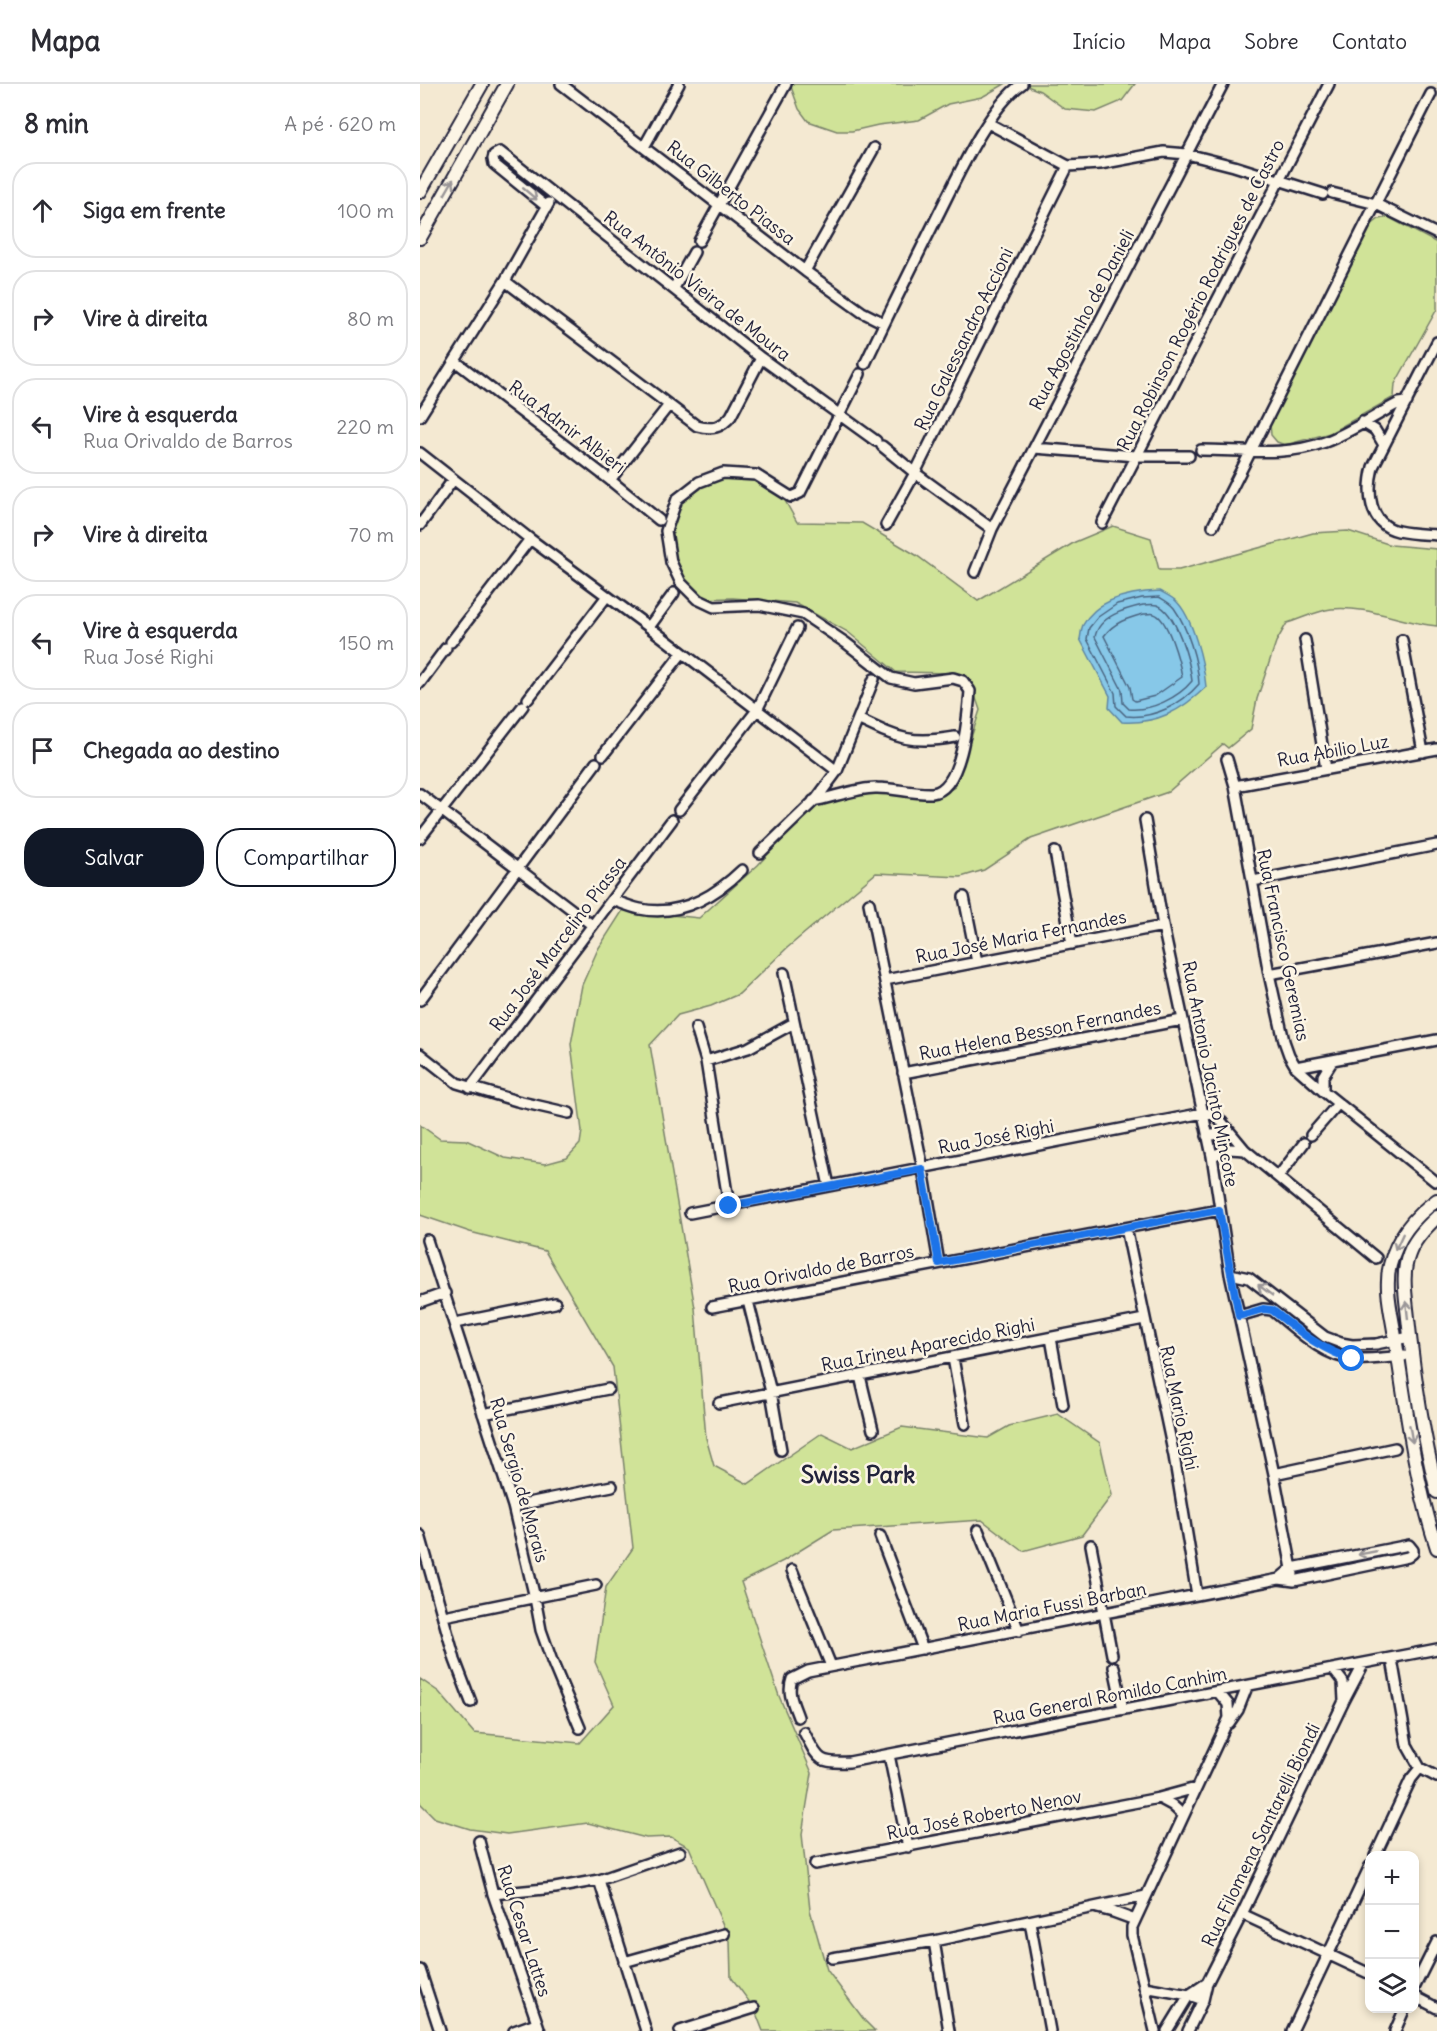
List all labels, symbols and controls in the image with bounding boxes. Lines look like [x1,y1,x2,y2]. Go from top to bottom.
text: Mapa [30,23,100,59]
text: Início [1072,28,1126,55]
text: Mapa [1159,28,1211,55]
text: Sobre [1244,28,1299,55]
text: Contato [1332,28,1407,55]
text: 8 min [24,107,89,140]
text: A pé · 620 m [284,111,396,136]
street label: Rua Gilberto Piassa [663,135,800,250]
street label: Rua Robinson Rogério Rodrigues de Castro [1112,135,1289,454]
one-way arrow [443,179,455,196]
one-way arrow [522,187,538,200]
icon: ahead [26,194,59,227]
text: Siga em frente [83,196,226,224]
text: 100 m [337,198,394,223]
street label: Rua Antônio Vieira de Moura [599,205,795,366]
street label: Rua Agostinho de Danieli [1024,225,1139,414]
street label: Rua Galessandro Accioni [909,243,1018,434]
icon: right [26,302,59,335]
text: Vire à direita [83,304,208,332]
text: 80 m [347,306,394,331]
street label: Rua Admir Albieri [504,375,630,478]
text: Vire à esquerda [83,400,238,428]
icon: left [26,410,59,443]
text: 220 m [337,414,394,439]
text: Rua Orivaldo de Barros [83,428,293,453]
icon: right [26,518,59,551]
text: Vire à direita [83,520,208,548]
text: 70 m [349,522,394,547]
text: Vire à esquerda [83,616,238,644]
icon: left [26,626,59,659]
text: 150 m [339,630,394,655]
text: Rua José Righi [83,644,214,669]
street label: Rua Abilio Luz [1275,729,1391,772]
icon: arrive [26,734,59,767]
text: Chegada ao destino [83,736,280,764]
button: Salvar [24,828,204,887]
button: Compartilhar [216,828,396,887]
street label: Rua Francisco Geremias [1252,847,1315,1043]
street label: Rua José Marcelino Piassa [484,852,631,1036]
street label: Rua José Maria Fernandes [914,905,1128,968]
street label: Rua Antonio Jacinto Mincote [1177,959,1244,1189]
street label: Rua Helena Besson Fernandes [917,996,1163,1065]
street label: Rua José Righi [936,1114,1056,1159]
route end [715,1192,741,1218]
one-way arrow [1392,1233,1404,1251]
street label: Rua Orivaldo de Barros [726,1239,916,1298]
one-way arrow [1257,1283,1273,1296]
one-way arrow [1401,1300,1412,1320]
street label: Rua Irineu Aparecido Righi [819,1313,1037,1377]
street label: Rua Mario Righi [1155,1343,1204,1472]
route start [1338,1345,1364,1371]
street label: Rua Sergio de Morais [485,1395,554,1565]
one-way arrow [1406,1423,1417,1443]
district label: Swiss Park [801,1459,915,1489]
one-way arrow [1358,1548,1378,1559]
street label: Rua Maria Fussi Barban [956,1577,1148,1636]
street label: Rua General Romildo Canhim [991,1661,1229,1729]
street label: Rua Filomena Santarelli Biondi [1196,1719,1325,1950]
street label: Rua José Roberto Nenov [885,1784,1083,1845]
map controls [1365,1851,1419,2013]
button: + [1365,1851,1419,1905]
street label: Rua Cesar Lattes [492,1862,557,2000]
button: − [1365,1905,1419,1959]
button: layers [1365,1959,1419,2013]

